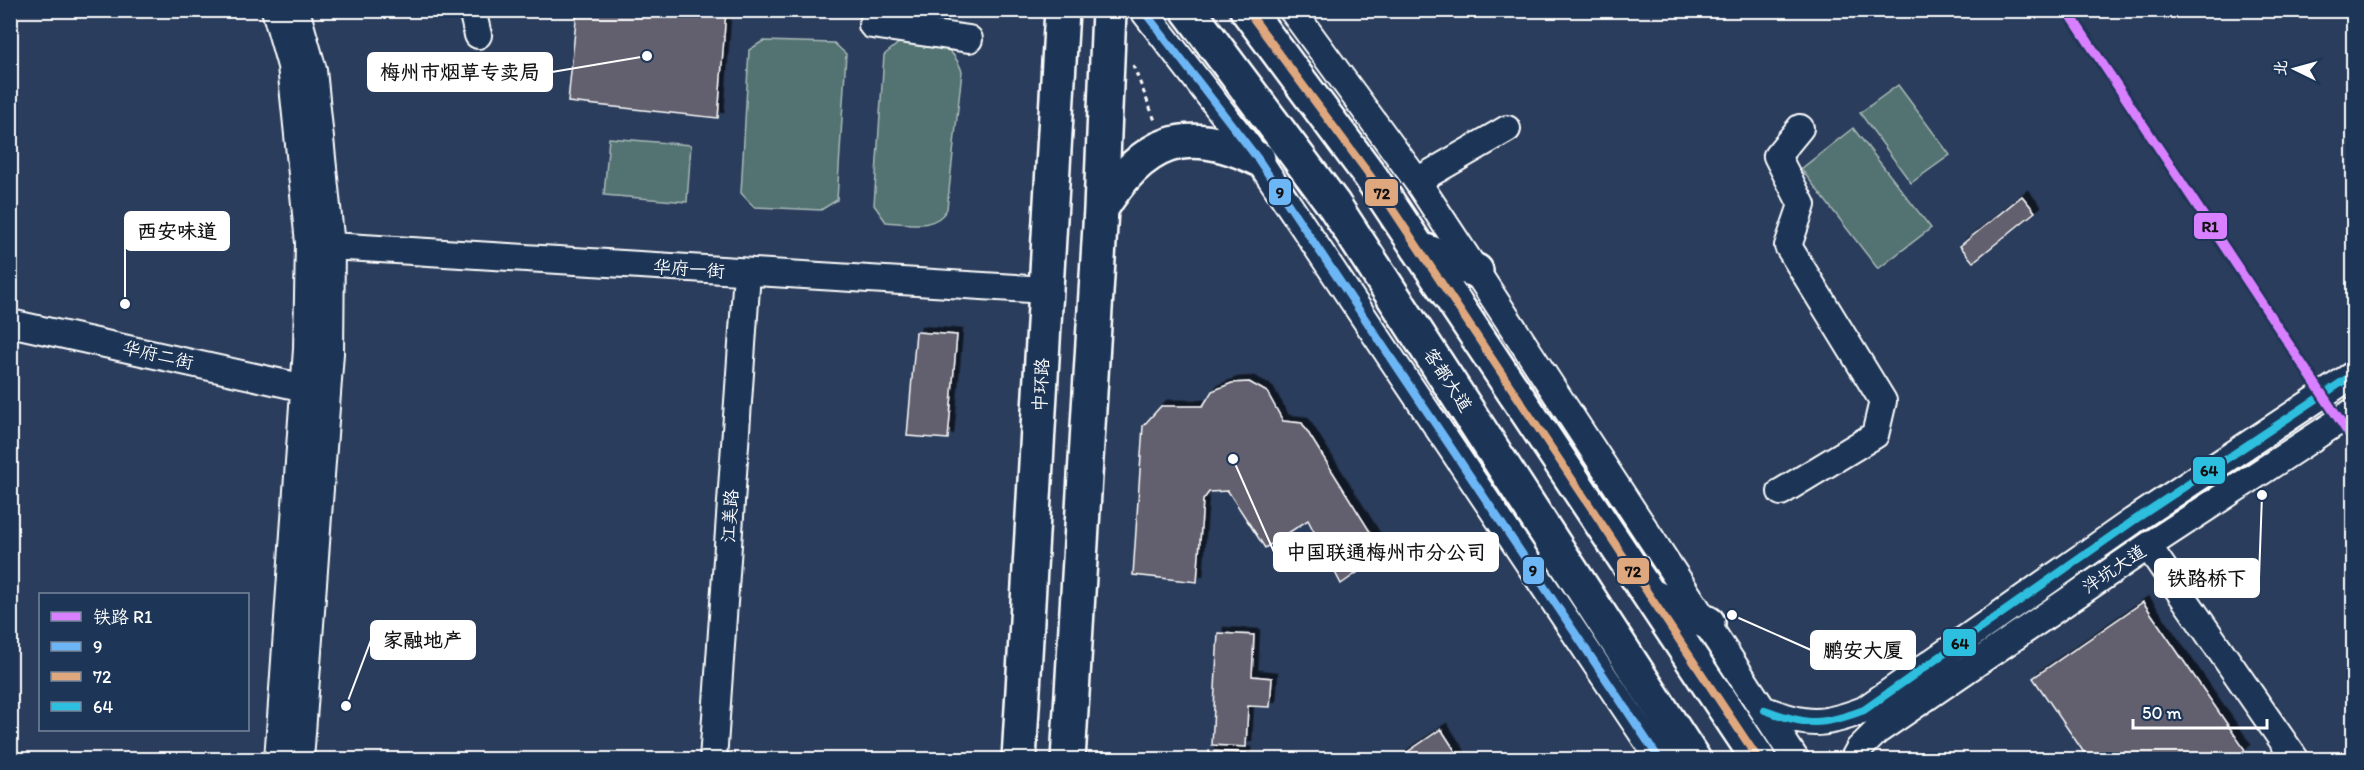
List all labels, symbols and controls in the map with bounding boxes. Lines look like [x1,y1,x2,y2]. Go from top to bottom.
north arrow [2265,39,2325,99]
callout: 梅州市烟草专卖局 [368,53,552,91]
text: 北 [2270,59,2291,77]
text: 梅州市烟草专卖局 [380,60,540,84]
line badge: 9 [1268,178,1292,206]
line badge: 72 [1364,178,1399,207]
text: 9 [1276,183,1284,202]
text: 72 [1373,184,1391,203]
callout: 西安味道 [125,212,229,250]
line badge: R1 [2193,212,2228,240]
text: R1 [2201,217,2219,236]
text: 西安味道 [137,219,217,243]
street label: 华府一街 [652,256,726,282]
street label: 华府二街 [120,336,196,374]
street label: 客都大道 [1419,344,1477,416]
street label: 中环路 [1029,357,1053,413]
line badge: 64 [2192,456,2226,485]
text: 64 [2200,461,2218,480]
street label: 江美路 [717,488,743,544]
callout: 中国联通梅州市分公司 [1274,533,1498,571]
text: 中国联通梅州市分公司 [1286,540,1486,564]
street label: 泮坑大道 [2078,540,2150,598]
line badge: 9 [1522,556,1545,585]
line badge: 72 [1616,557,1650,585]
callout: 铁路桥下 [2155,559,2259,597]
text: 9 [1529,561,1537,580]
text: 72 [1624,562,1642,581]
text: 铁路桥下 [2167,566,2247,590]
legend [39,593,249,731]
text: 铁路 R1 [93,606,152,628]
callout: 家融地产 [371,621,475,659]
text: 家融地产 [383,628,463,652]
line badge: 64 [1942,628,1977,657]
callout: 鹏安大厦 [1811,631,1915,669]
text: 64 [1951,634,1969,653]
text: 9 [93,636,102,658]
text: 鹏安大厦 [1823,638,1903,662]
text: 72 [93,666,112,688]
scale bar [2133,692,2266,730]
text: 64 [93,696,114,718]
text: 50 m [2142,702,2182,724]

